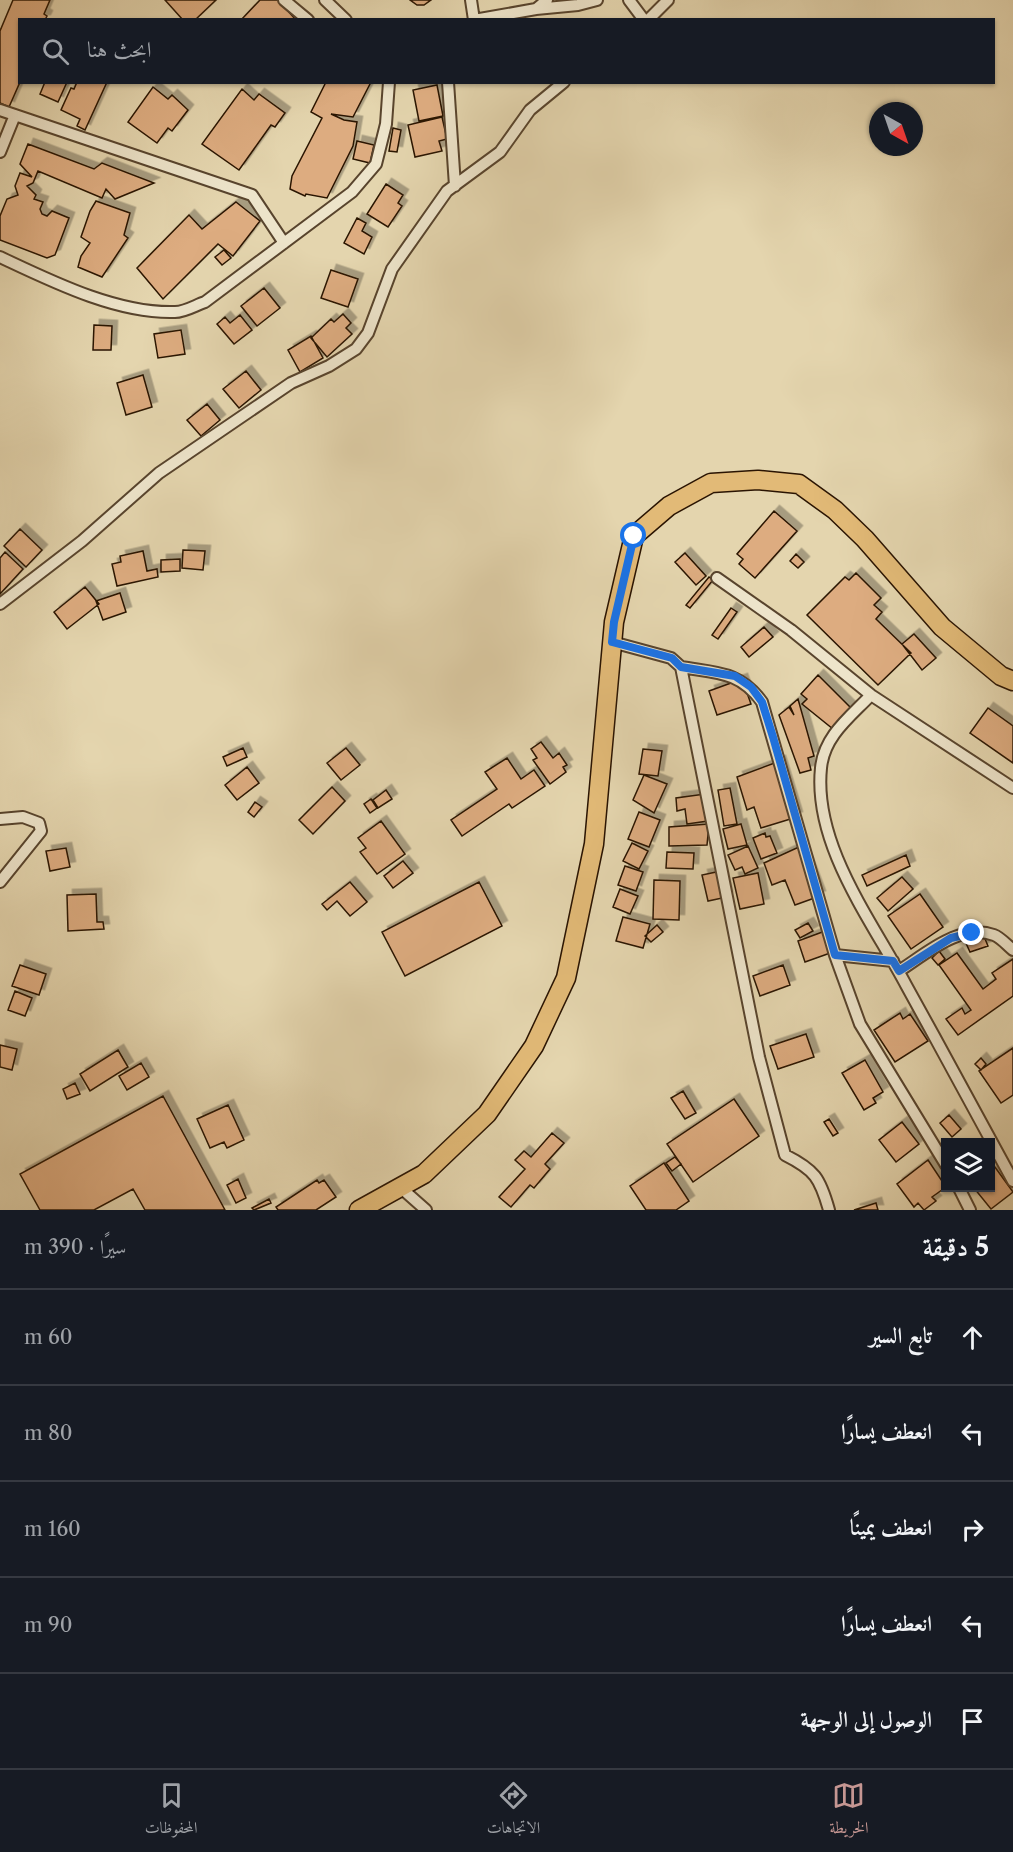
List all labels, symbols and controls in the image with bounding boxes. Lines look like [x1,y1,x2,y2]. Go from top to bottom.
search box [18,18,995,84]
icon: search [39,35,72,68]
text: ابحث هنا [87,36,152,63]
north arrow [869,102,923,156]
route start [620,522,646,548]
route end [958,919,984,945]
map controls [941,1138,995,1192]
button: layers [941,1138,995,1192]
text: 5 دقيقة [923,1231,989,1263]
text: سيرًا · 390 m [24,1235,126,1259]
icon: ahead [956,1321,989,1354]
text: تابع السير [869,1322,932,1349]
text: 60 m [24,1325,72,1349]
icon: left [956,1417,989,1450]
text: انعطف يسارًا [841,1418,932,1445]
text: 80 m [24,1421,73,1445]
icon: right [956,1513,989,1546]
text: انعطف يمينًا [850,1514,932,1541]
text: 160 m [24,1517,81,1541]
icon: left [956,1609,989,1642]
text: انعطف يسارًا [841,1610,932,1637]
text: 90 m [24,1613,72,1637]
icon: arrive [956,1705,989,1738]
text: الوصول إلى الوجهة [800,1706,932,1733]
tab: المحفوظات [145,1779,197,1843]
tab: الاتجاهات [487,1779,540,1843]
tab: الخريطة [829,1779,868,1843]

